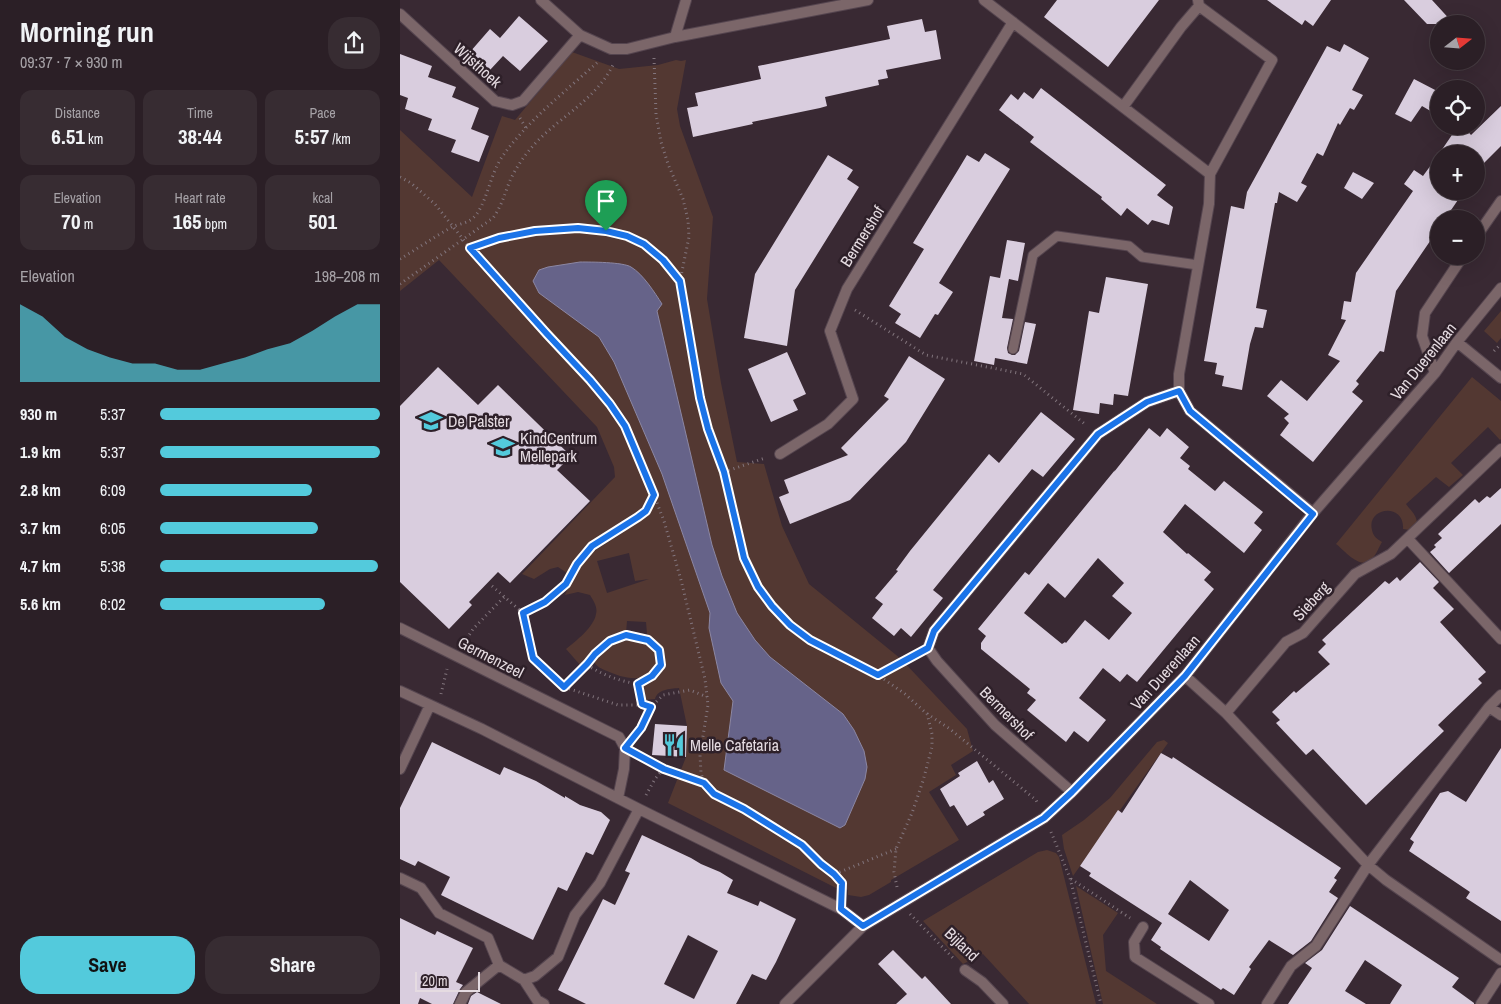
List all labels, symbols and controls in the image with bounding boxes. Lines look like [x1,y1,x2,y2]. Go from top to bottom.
text: Morning run [20,13,154,51]
north arrow [1430,15,1485,70]
map controls [1430,15,1485,265]
button: share [328,17,380,69]
street label: Wijsthoek [449,38,507,93]
text: 09:37 · 7 × 930 m [20,51,123,73]
button: locate [1430,80,1485,135]
text: Distance [55,104,100,122]
text: Time [187,104,213,122]
text: Pace [310,104,336,122]
text: 6.51 [51,122,85,151]
text: 38:44 [178,122,222,151]
text: 5:57 [295,122,329,151]
text: km [85,130,103,148]
text: /km [329,130,351,148]
button: + [1430,145,1485,200]
pin [585,180,627,231]
icon: arrive [592,187,620,215]
text: Elevation [53,189,101,207]
text: Heart rate [174,189,226,207]
text: kcal [312,189,333,207]
street label: Bermershof [835,201,889,271]
text: 70 [61,207,81,236]
text: 165 [173,207,202,236]
text: 501 [308,207,337,236]
button: − [1430,210,1485,265]
text: m [81,215,93,233]
text: bpm [202,215,227,233]
text: Elevation [20,265,75,287]
text: 198–208 m [314,265,380,287]
street label: Van Duerenlaan [1385,318,1461,404]
text: 930 m [20,403,57,425]
text: 5:37 [100,403,126,425]
school or university icon: De Palster [418,408,444,434]
place label: De Palster [448,410,510,432]
place label: KindCentrum Mellepark [520,427,597,467]
school or university icon: KindCentrum Mellepark [490,434,516,460]
text: 1.9 km [20,441,61,463]
text: 5:37 [100,441,126,463]
text: 2.8 km [20,479,61,501]
text: 6:09 [100,479,126,501]
text: 3.7 km [20,517,61,539]
text: 6:05 [100,517,126,539]
text: 4.7 km [20,555,61,577]
text: 5:38 [100,555,126,577]
street label: Sieberg [1287,576,1335,625]
text: 5.6 km [20,593,61,615]
text: 6:02 [100,593,126,615]
street label: Van Duerenlaan [1125,630,1205,714]
street label: Germenzeel [454,631,528,683]
street label: Bermershof [975,681,1039,745]
restaurant icon: Melle Cafetaria [661,732,687,758]
place label: Melle Cafetaria [690,734,780,756]
street label: Bijland [940,922,984,966]
button: Save [20,936,195,994]
button: Share [205,936,380,994]
scale bar [415,969,480,992]
text: 20 m [422,972,448,990]

